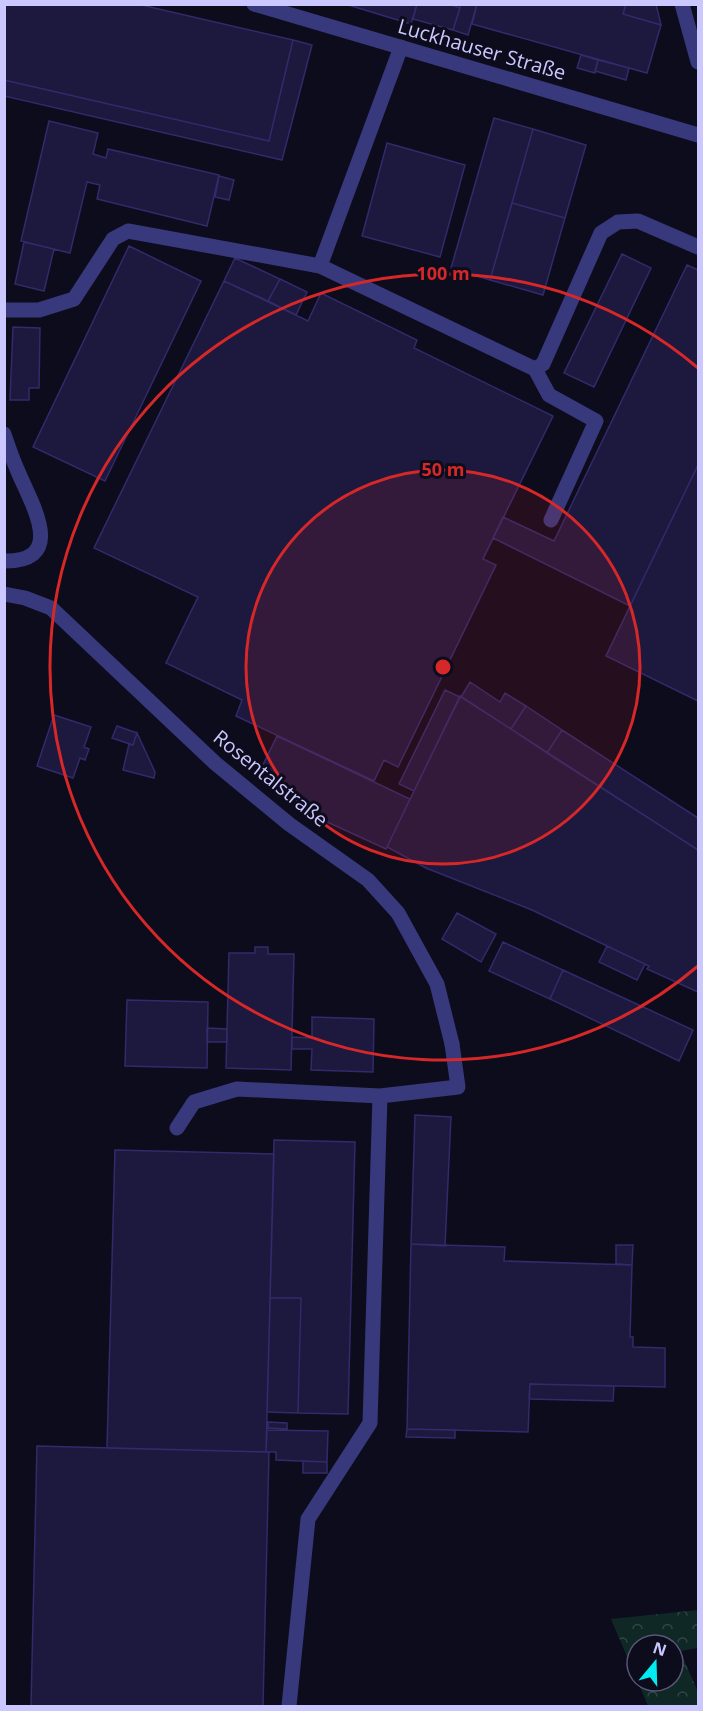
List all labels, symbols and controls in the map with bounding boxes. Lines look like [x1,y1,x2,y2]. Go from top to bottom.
street label: Luckhauser Straße [395,12,569,86]
text: 100 m [416,261,470,285]
text: 50 m [422,457,464,481]
centre of rings [433,657,453,677]
street label: Rosentalstraße [208,723,334,833]
north arrow [625,1633,685,1693]
text: N [650,1636,670,1661]

